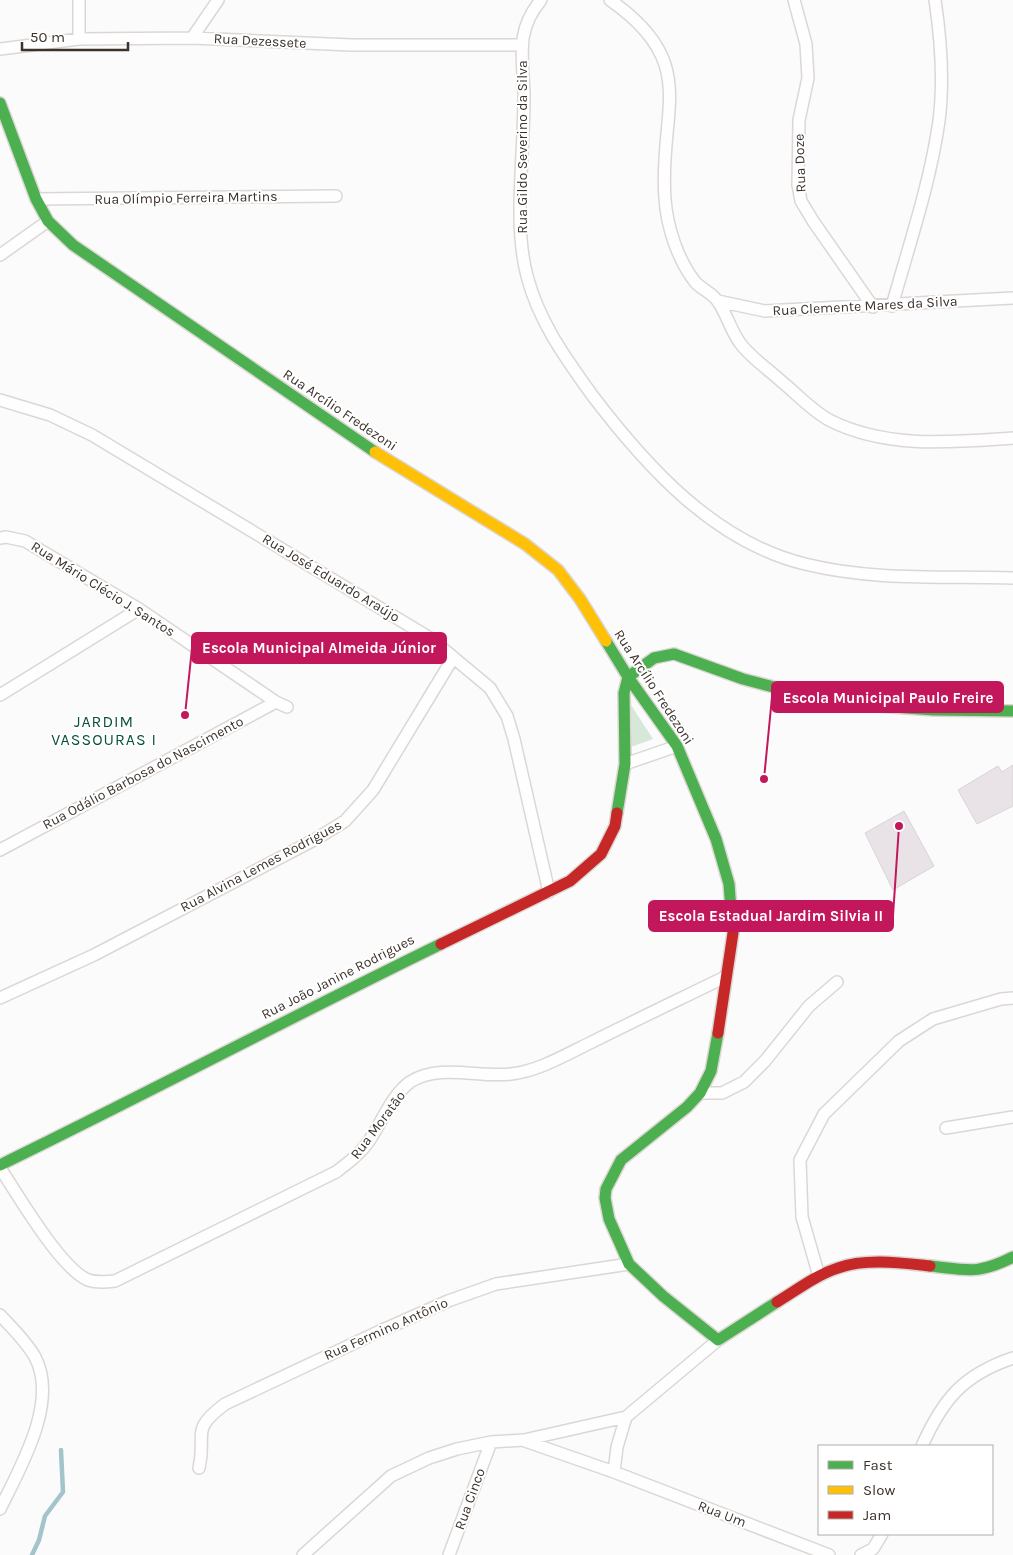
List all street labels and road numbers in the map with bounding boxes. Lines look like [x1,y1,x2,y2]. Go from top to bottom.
street label: Rua Dezessete [213,30,307,52]
street label: Rua Gildo Severino da Silva [514,60,531,234]
street label: Rua Doze [790,133,810,193]
street label: Rua Olímpio Ferreira Martins [94,188,278,208]
street label: Rua Clemente Mares da Silva [772,293,958,319]
street label: Rua Arcílio Fredezoni [280,366,400,454]
street label: Rua José Eduardo Araújo [259,530,403,626]
street label: Rua Mário Clécio J. Santos [28,538,178,640]
street label: Rua Arcílio Fredezoni [610,626,698,748]
street label: Rua Odálio Barbosa do Nascimento [40,713,246,833]
street label: Rua Alvina Lemes Rodrigues [177,816,345,916]
street label: Rua João Janine Rodrigues [259,931,417,1023]
street label: Rua Moratão [347,1088,409,1162]
street label: Rua Fermino Antônio [321,1294,451,1364]
street label: Rua Cinco [451,1466,489,1532]
street label: Rua Um [695,1497,749,1531]

